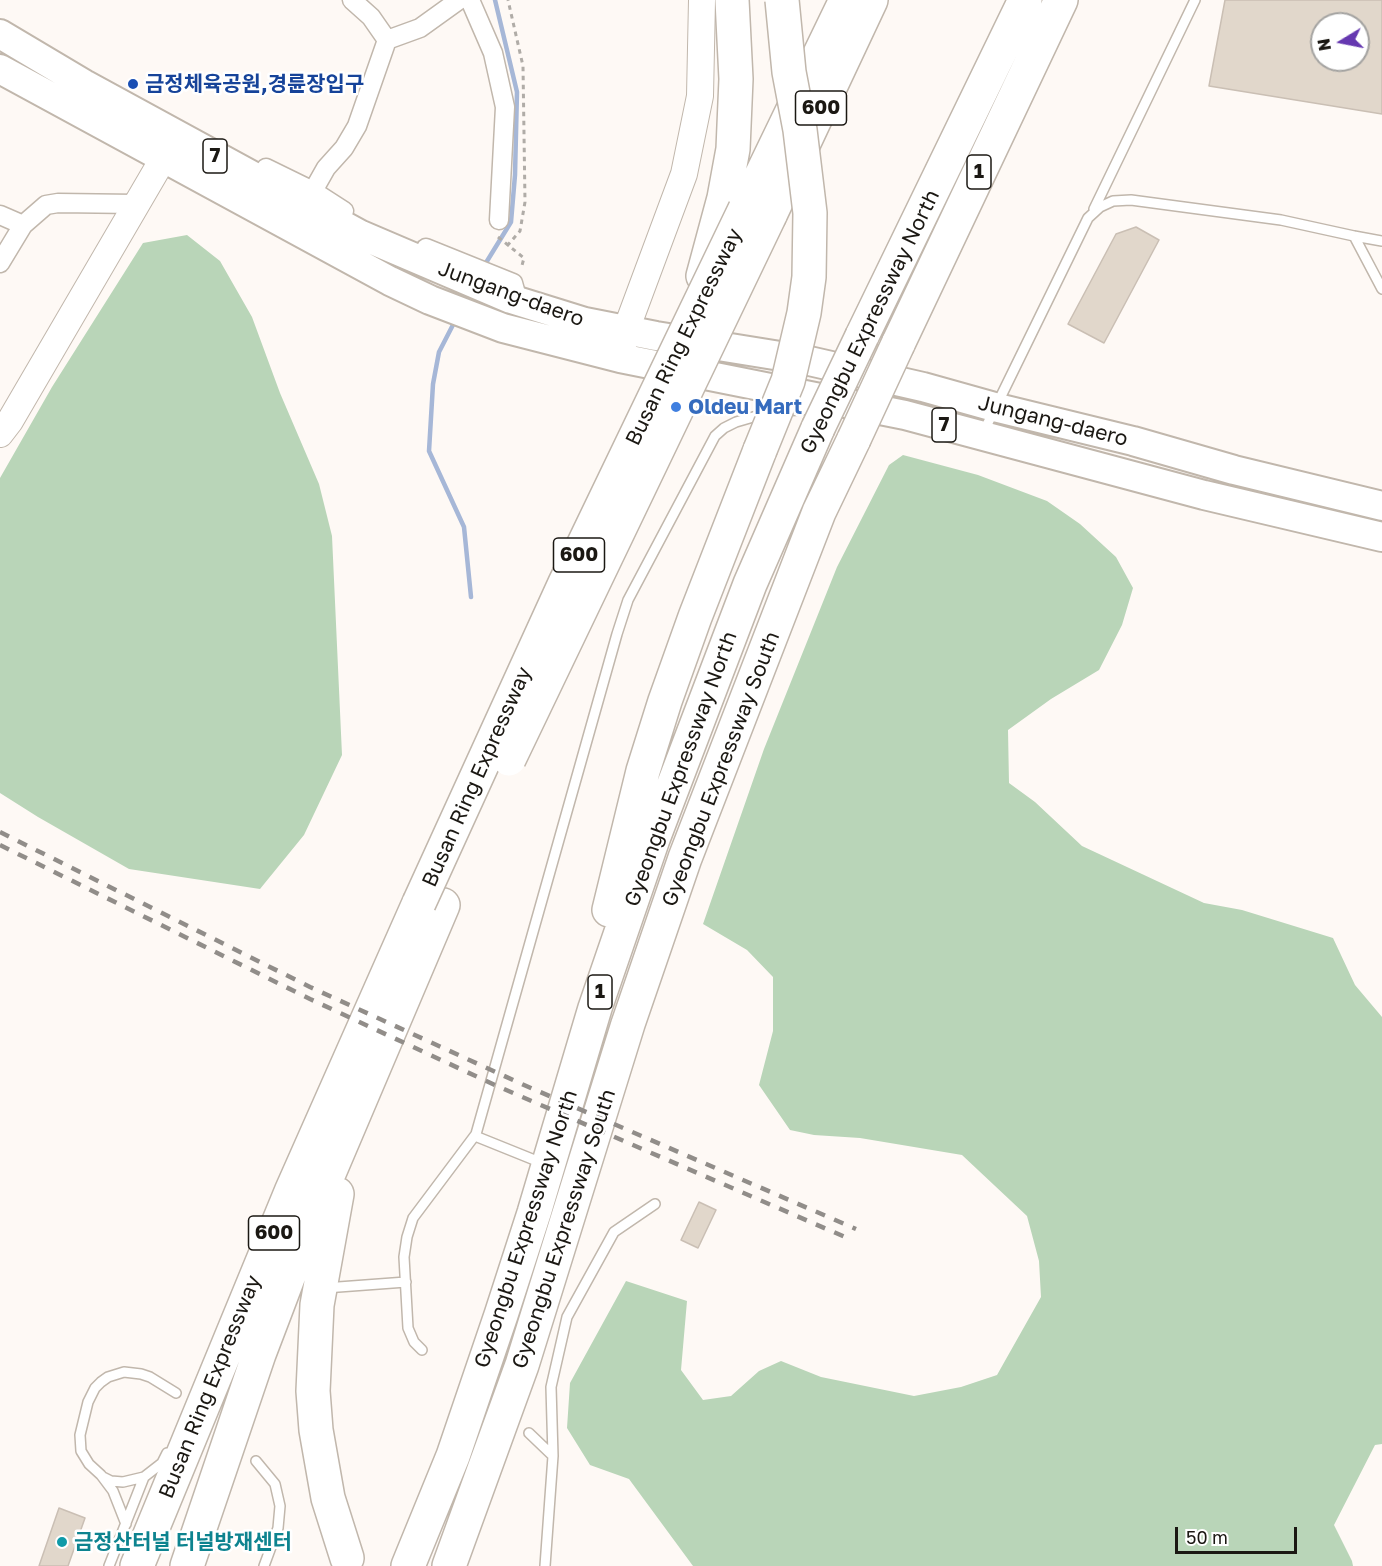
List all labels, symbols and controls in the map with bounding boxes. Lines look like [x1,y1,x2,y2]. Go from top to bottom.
north arrow [1310,12,1370,72]
text: N [1313,37,1335,53]
place label: 금정체육공원,경륜장입구 [145,71,364,97]
marker: 금정체육공원,경륜장입구 [126,77,140,91]
road number: 600 [796,91,846,125]
road number: 7 [203,139,227,173]
road number: 1 [967,155,991,189]
street label: Gyeongbu Expressway North [795,186,945,458]
street label: Busan Ring Expressway [620,224,748,450]
street label: Jungang-daero [435,256,587,332]
street label: Jungang-daero [976,390,1130,452]
place label: Oldeu Mart [688,394,802,420]
marker: Oldeu Mart [669,400,683,414]
road number: 7 [932,408,956,442]
road number: 600 [554,538,604,572]
street label: Gyeongbu Expressway North [619,628,743,910]
street label: Gyeongbu Expressway South [657,628,785,910]
street label: Busan Ring Expressway [417,663,537,891]
road number: 1 [588,975,612,1009]
street label: Gyeongbu Expressway South [507,1086,621,1372]
street label: Gyeongbu Expressway North [469,1087,583,1371]
road number: 600 [248,1216,300,1250]
street label: Busan Ring Expressway [154,1272,266,1502]
scale bar [1178,1515,1300,1553]
text: 50 m [1186,1526,1228,1548]
place label: 금정산터널 터널방재센터 [74,1529,292,1555]
marker: 금정산터널 터널방재센터 [55,1535,69,1549]

